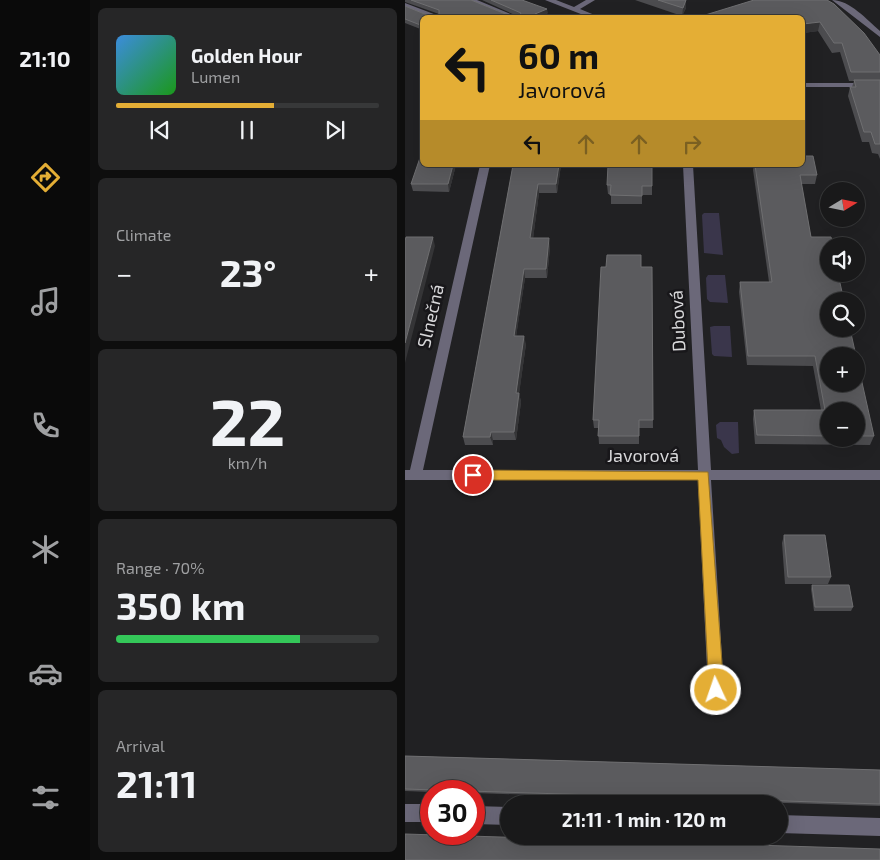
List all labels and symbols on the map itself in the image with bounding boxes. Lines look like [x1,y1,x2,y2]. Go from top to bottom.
north arrow [820,182,865,228]
street label: Slnečná [412,282,448,350]
street label: Dubová [664,290,690,353]
street label: Javorová [607,444,679,466]
pin [452,454,494,496]
position arrow [689,663,741,715]
speed limit sign: 30 [420,780,485,845]

